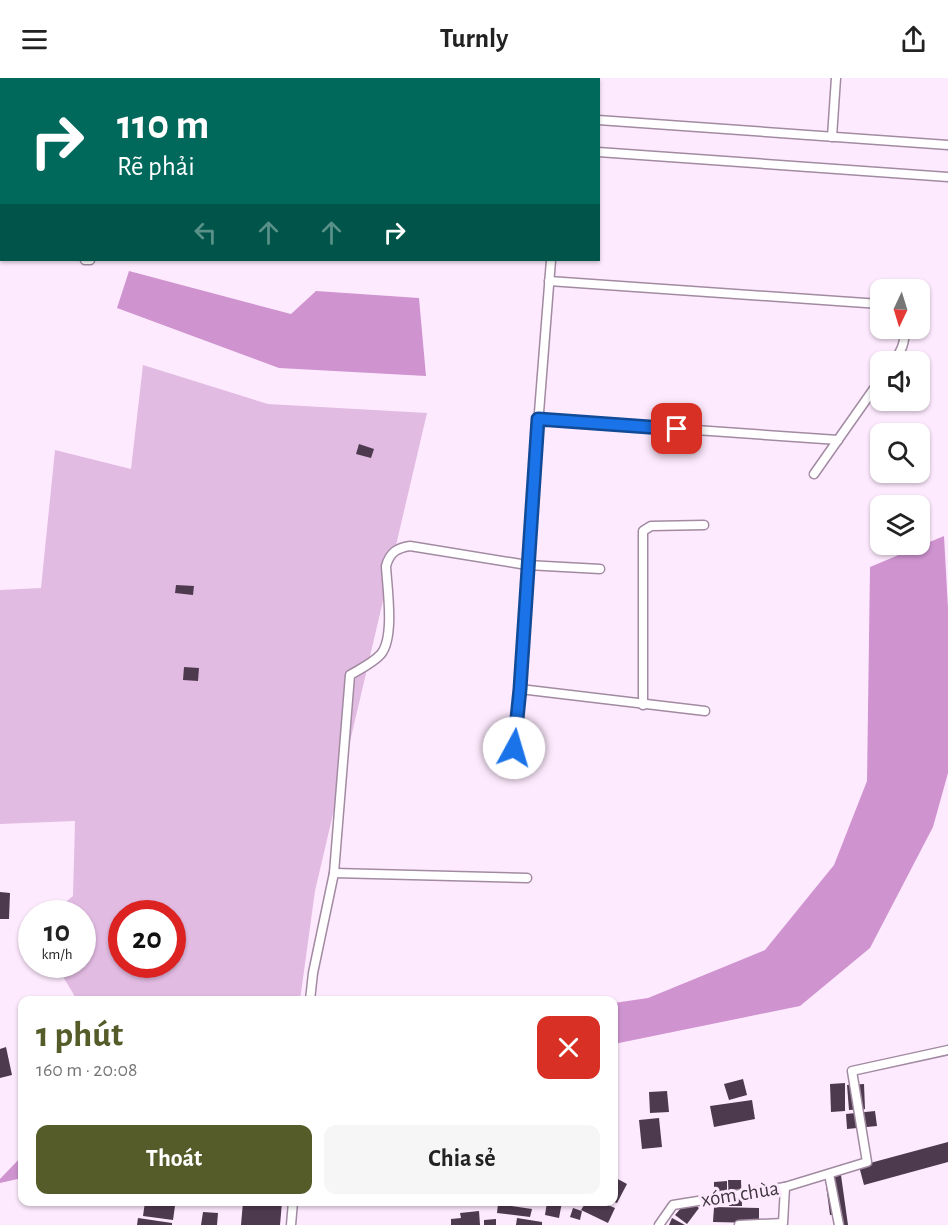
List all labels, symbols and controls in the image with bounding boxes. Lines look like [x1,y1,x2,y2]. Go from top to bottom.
icon: menu [18,23,51,56]
icon: share [897,23,930,56]
text: Turnly [440,25,508,52]
icon: right [18,102,96,180]
text: 110 m [117,104,209,146]
text: Rẽ phải [117,153,195,180]
icon: left [189,216,222,249]
icon: ahead [252,216,285,249]
icon: ahead [315,216,348,249]
icon: right [378,216,411,249]
north arrow [870,279,930,339]
map controls [870,279,930,555]
button: sound [870,351,930,411]
pin [651,403,702,454]
icon: arrive [660,412,693,445]
button: search [870,423,930,483]
button: layers [870,495,930,555]
position arrow [482,716,546,780]
speed limit sign: 20 [108,900,186,978]
text: 10 [44,917,70,947]
text: km/h [42,947,72,962]
button: close [537,1016,600,1079]
text: 1 phút [36,1017,123,1053]
text: 160 m · 20:08 [36,1060,138,1080]
button: Thoát [36,1125,312,1194]
button: Chia sẻ [324,1125,600,1194]
street label: xóm chùa [700,1177,781,1211]

